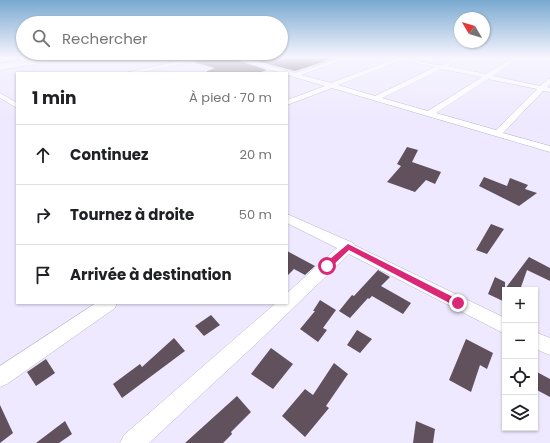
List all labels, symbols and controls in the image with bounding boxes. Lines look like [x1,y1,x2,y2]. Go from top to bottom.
north arrow [454,12,490,48]
search box [16,16,288,60]
icon: search [30,27,52,49]
text: Rechercher [62,28,148,49]
text: 1 min [32,86,76,110]
text: À pied · 70 m [189,88,272,107]
icon: ahead [32,144,54,166]
text: Continuez [70,144,149,165]
text: 20 m [239,145,272,164]
icon: right [32,204,54,226]
text: Tournez à droite [70,204,194,225]
text: 50 m [239,205,272,224]
route start [318,257,336,275]
icon: arrive [32,264,54,286]
text: Arrivée à destination [70,264,232,285]
map controls [502,287,538,431]
button: + [502,287,538,323]
route end [449,294,467,312]
button: − [502,323,538,359]
button: locate [502,359,538,395]
button: layers [502,395,538,431]

